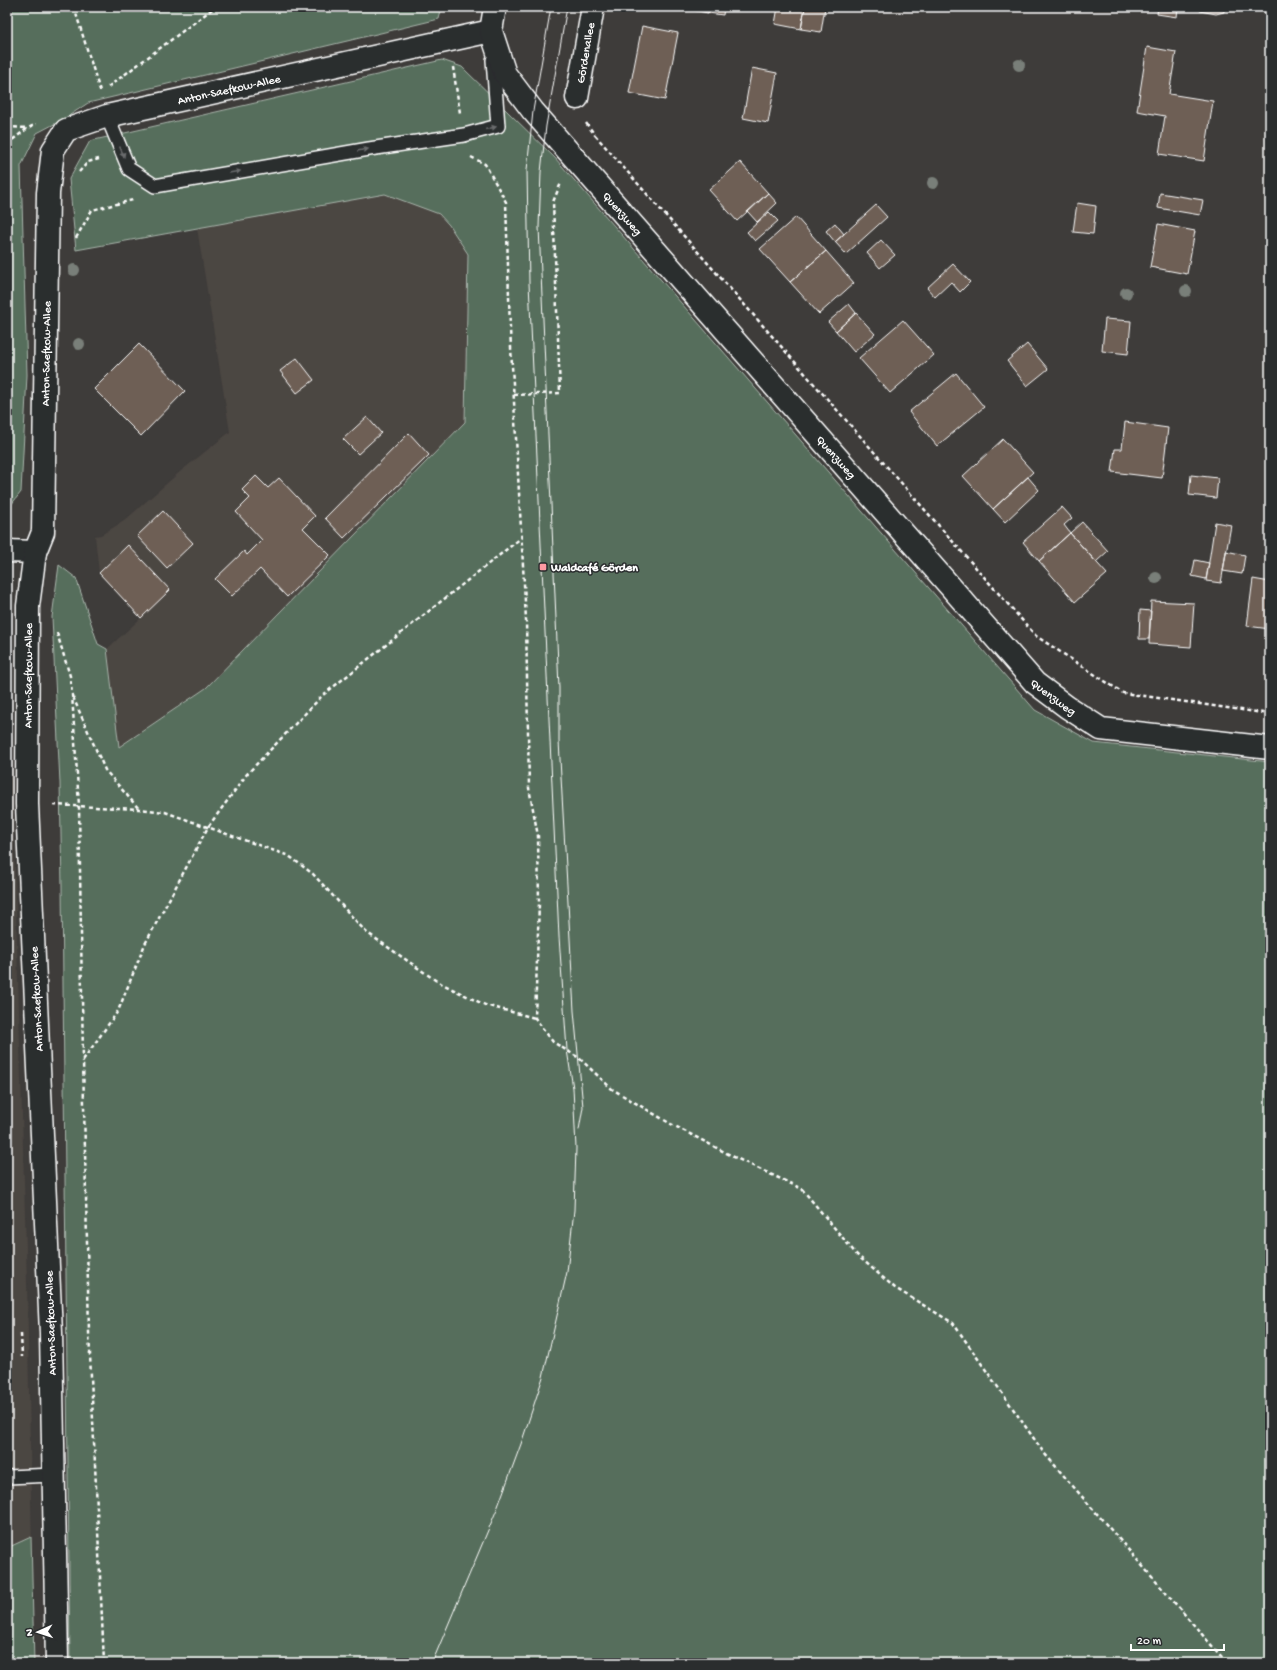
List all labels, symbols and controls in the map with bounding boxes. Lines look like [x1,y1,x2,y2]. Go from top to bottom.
street label: Gördenallee [575,21,599,84]
street label: Anton-Saefkow-Allee [177,73,283,109]
one-way arrow [485,124,497,130]
one-way arrow [120,146,126,158]
one-way arrow [357,147,369,153]
one-way arrow [229,169,241,175]
street label: Quenzweg [598,190,644,239]
street label: Anton-Saefkow-Allee [40,300,55,406]
street label: Quenzweg [812,433,858,483]
marker: Waldcafé Görden [538,562,548,572]
place label: Waldcafé Görden [550,562,638,576]
street label: Anton-Saefkow-Allee [22,622,37,728]
street label: Quenzweg [1027,677,1078,720]
street label: Anton-Saefkow-Allee [28,945,48,1052]
street label: Anton-Saefkow-Allee [43,1269,61,1376]
north arrow [18,1612,58,1652]
scale bar [1131,1626,1224,1652]
text: N [24,1629,36,1636]
text: 20 m [1137,1635,1162,1649]

